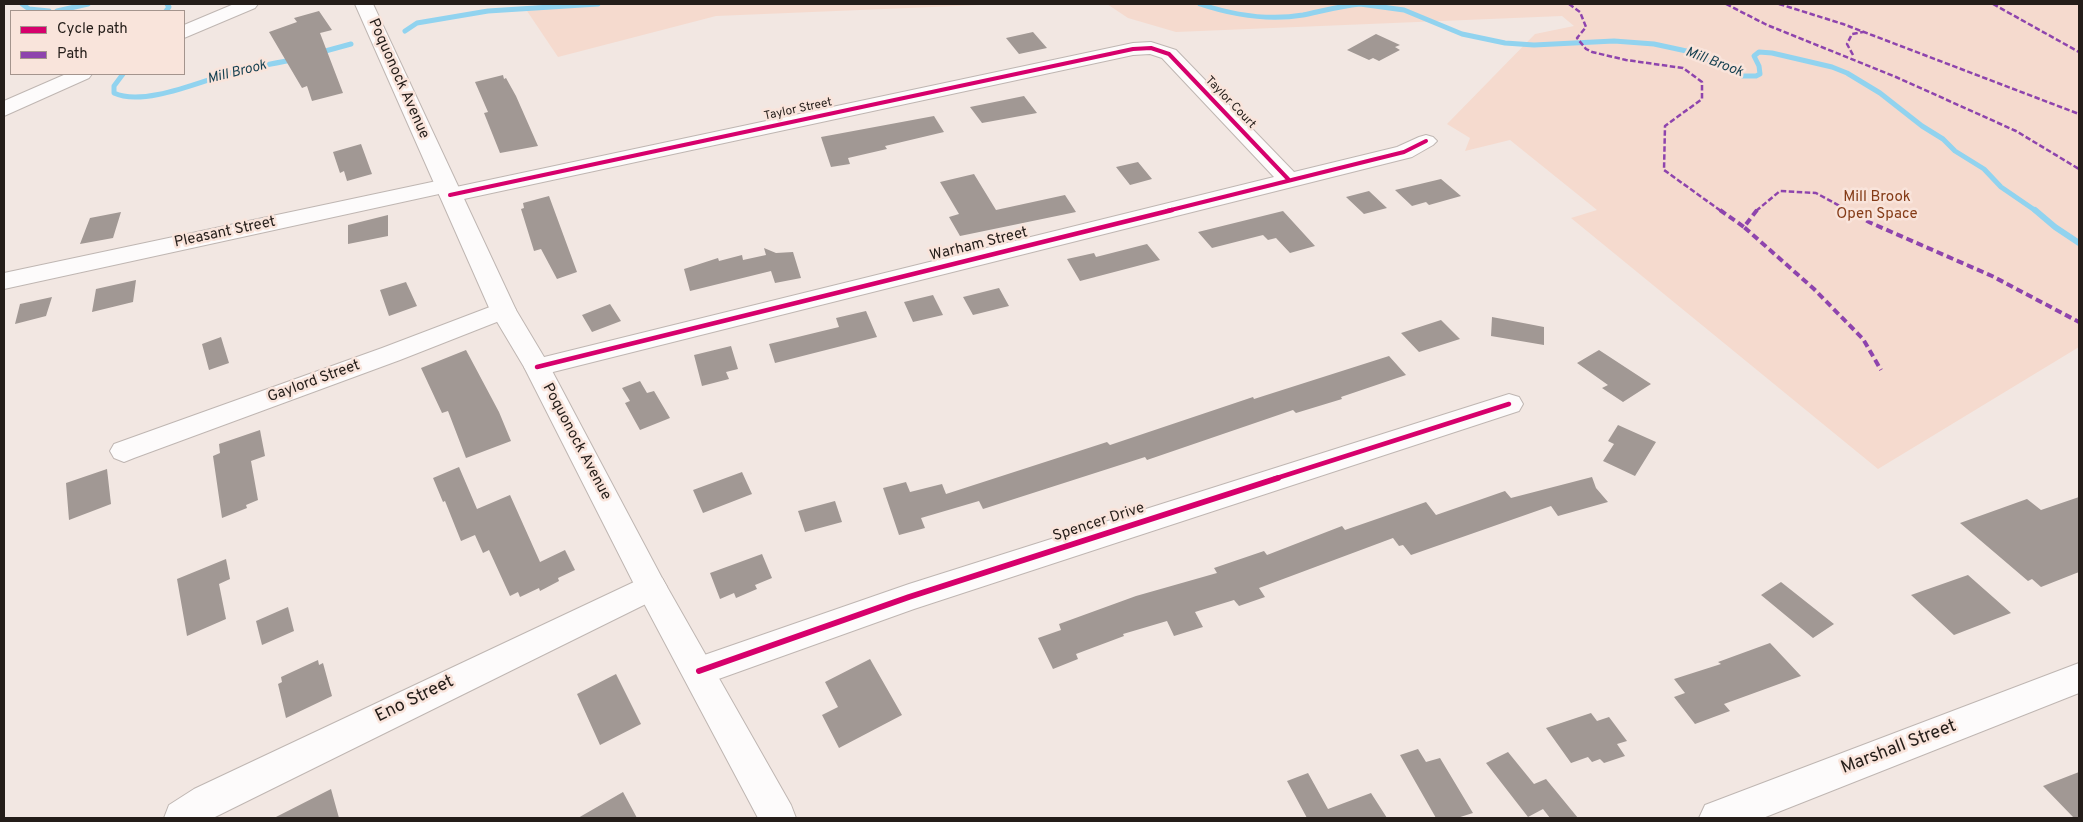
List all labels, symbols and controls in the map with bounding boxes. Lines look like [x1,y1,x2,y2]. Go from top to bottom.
legend [10,10,185,75]
street label: Poquonock Avenue [363,16,433,142]
text: Cycle path [57,20,128,39]
water label: Mill Brook [1683,44,1745,82]
text: Path [57,45,88,64]
water label: Mill Brook [206,58,268,88]
street label: Taylor Court [1202,74,1258,132]
street label: Taylor Street [763,96,833,124]
park label: Mill Brook Open Space [1836,189,1918,224]
street label: Pleasant Street [173,213,277,253]
street label: Warham Street [928,224,1030,266]
street label: Gaylord Street [265,357,363,407]
street label: Poquonock Avenue [538,381,614,503]
street label: Spencer Drive [1051,500,1147,546]
street label: Eno Street [372,672,458,728]
street label: Marshall Street [1838,716,1960,780]

